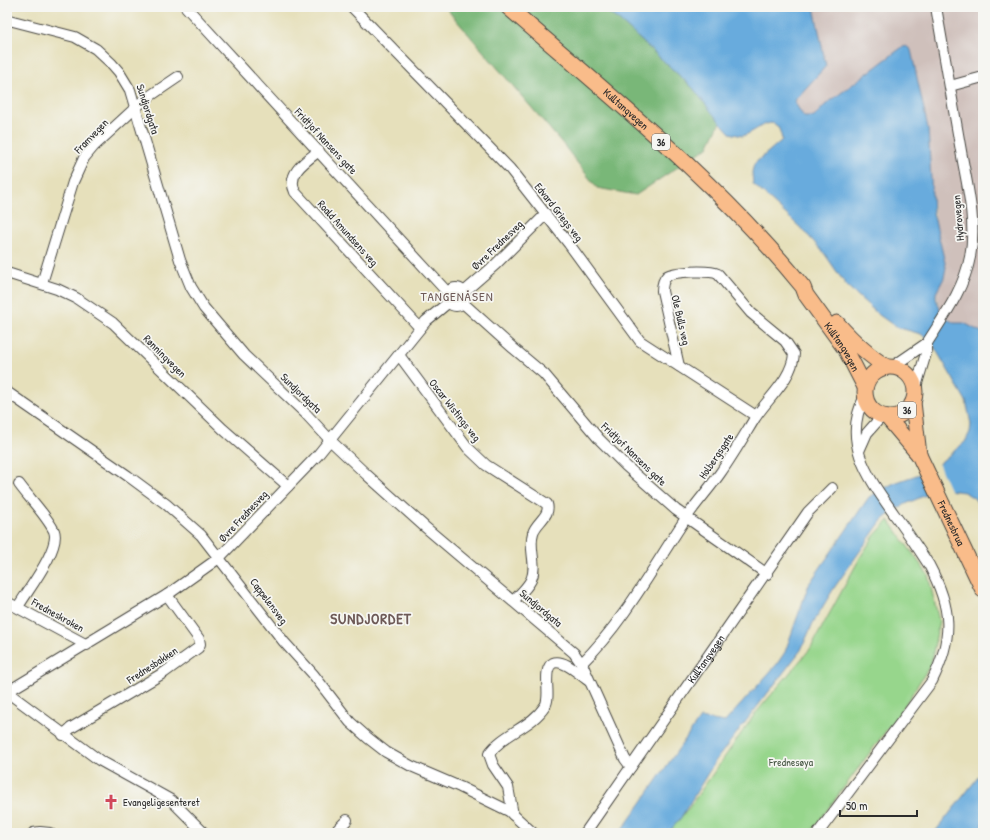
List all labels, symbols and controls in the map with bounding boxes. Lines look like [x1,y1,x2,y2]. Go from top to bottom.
street label: Sundjordgata [133,82,163,136]
street label: Kulltangvegen [600,85,652,133]
street label: Fridtjof Nansens gate [291,104,361,177]
street label: Framvegen [70,116,111,157]
road number: 36 [652,134,670,150]
street label: Edvard Griegs veg [532,180,586,244]
street label: Hydrovegen [949,195,967,241]
street label: Roald Amundsens veg [315,197,381,269]
street label: Øvre Frednesveg [468,217,526,273]
district label: TANGENÅSEN [420,287,494,305]
street label: Ole Bulls veg [668,294,694,347]
street label: Kulltangvegen [821,319,863,374]
street label: Rønningvegen [141,332,189,380]
street label: Sundjordgata [278,370,325,416]
street label: Oscar Wistings veg [426,376,484,444]
road number: 36 [898,402,916,418]
street label: Fridtjof Nansens gate [598,419,670,489]
street label: Holbergsgate [696,430,737,482]
street label: Øvre Frednesveg [215,487,271,545]
street label: Frednesbrua [934,497,968,548]
street label: Cappelensveg [247,575,291,627]
street label: Sundjordgata [517,586,566,630]
street label: Fredneskroken [28,594,87,635]
district label: SUNDJORDET [330,608,412,629]
street label: Kulltangvegen [684,632,728,686]
street label: Frednesbakken [123,643,180,687]
park label: Frednesøya [768,755,814,769]
scale bar [840,792,917,818]
church icon: Evangeligesenteret [102,793,120,811]
place label: Evangeligesenteret [123,795,200,809]
text: 50 m [846,797,867,814]

